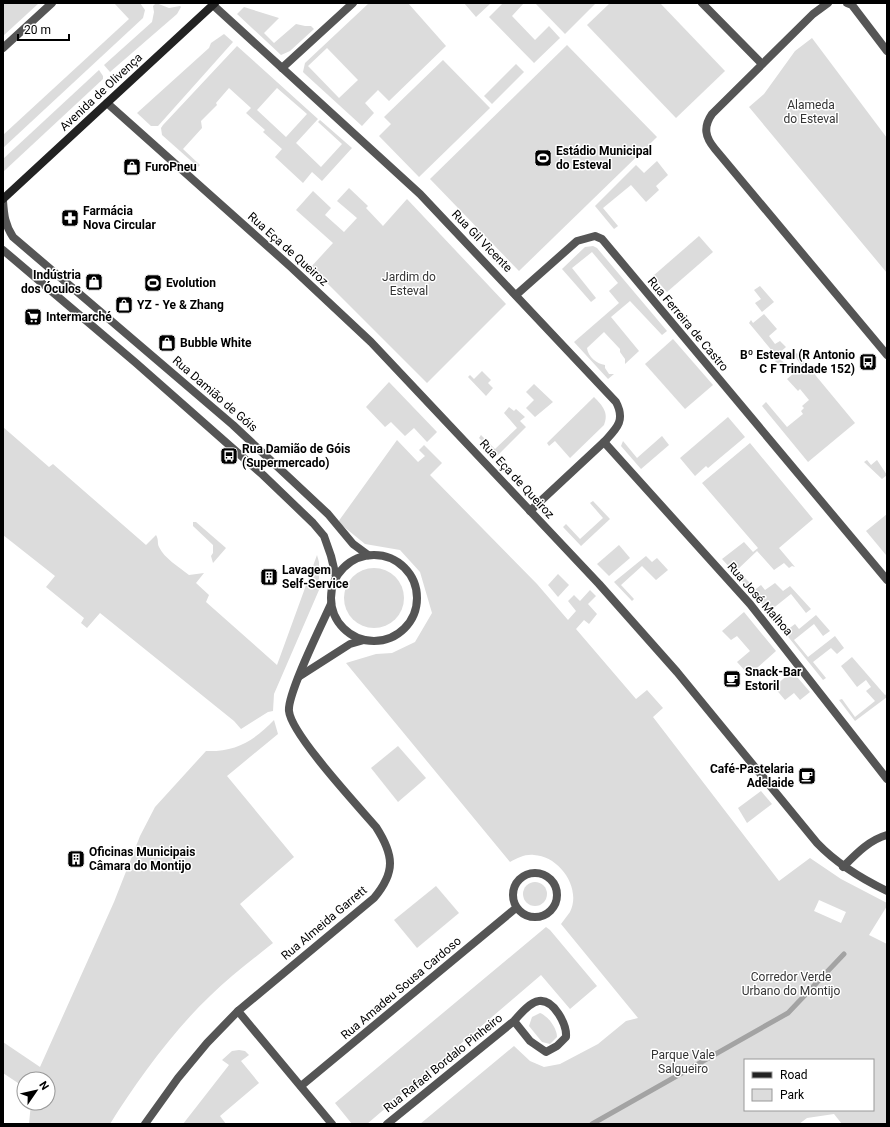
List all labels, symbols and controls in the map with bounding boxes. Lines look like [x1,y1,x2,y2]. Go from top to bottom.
scale bar [18,16,69,42]
text: 20 m [24,23,51,37]
street label: Avenida de Olivença [57,50,145,134]
park label: Alameda do Esteval [784,98,838,126]
place label: Estádio Municipal do Esteval [556,144,652,172]
sports icon: Estádio Municipal do Esteval [533,148,553,168]
shop icon: FuroPneu [122,157,142,177]
place label: FuroPneu [145,160,197,174]
place label: Farmácia Nova Circular [83,204,156,232]
street label: Rua Gil Vicente [449,207,515,275]
pharmacy icon: Farmácia Nova Circular [60,208,80,228]
street label: Rua Eça de Queiroz [245,209,331,289]
place label: Indústria dos Óculos [21,268,82,296]
park label: Jardim do Esteval [382,270,436,298]
shop icon: Indústria dos Óculos [84,272,104,292]
sports icon: Evolution [143,273,163,293]
street label: Rua Ferreira de Castro [645,274,732,374]
place label: Evolution [166,276,216,290]
shop icon: YZ - Ye & Zhang [114,295,134,315]
place label: YZ - Ye & Zhang [137,298,224,312]
supermarket icon: Intermarché [23,307,43,327]
place label: Intermarché [46,310,112,324]
shop icon: Bubble White [157,333,177,353]
place label: Bubble White [180,336,252,350]
place label: Bº Esteval (R Antonio C F Trindade 152) [740,348,855,376]
bus stop icon: Bº Esteval (R Antonio C F Trindade 152) [858,352,878,372]
street label: Rua Damião de Góis [170,353,260,435]
street label: Rua Eça de Queiroz [477,437,557,521]
place label: Rua Damião de Góis (Supermercado) [242,442,350,470]
bus stop icon: Rua Damião de Góis (Supermercado) [219,446,239,466]
street label: Rua José Malhoa [724,560,796,638]
place label: Lavagem Self-Service [282,563,349,591]
building icon: Lavagem Self-Service [259,567,279,587]
place label: Snack-Bar Estoril [745,665,802,693]
cafe icon: Snack-Bar Estoril [722,669,742,689]
place label: Café-Pastelaria Adelaide [710,762,795,790]
cafe icon: Café-Pastelaria Adelaide [797,766,817,786]
place label: Oficinas Municipais Câmara do Montijo [89,845,195,873]
building icon: Oficinas Municipais Câmara do Montijo [66,849,86,869]
street label: Rua Almeida Garrett [278,883,370,963]
street label: Rua Amadeu Sousa Cardoso [338,934,464,1042]
park label: Corredor Verde Urbano do Montijo [742,970,840,998]
street label: Rua Rafael Bordalo Pinheiro [381,1011,505,1115]
park label: Parque Vale Salgueiro [651,1048,715,1076]
legend [744,1059,874,1111]
text: Road [780,1068,808,1082]
north arrow [16,1071,56,1111]
text: N [36,1079,52,1093]
text: Park [780,1088,805,1102]

